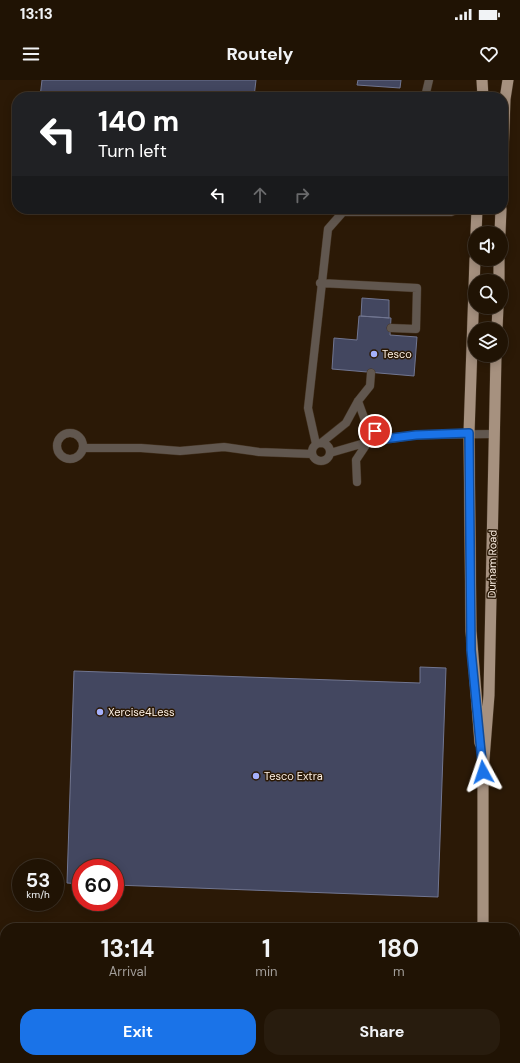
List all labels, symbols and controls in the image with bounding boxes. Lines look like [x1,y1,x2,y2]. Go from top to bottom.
text: 13:13 [20,4,53,24]
text: Routely [227,42,293,66]
icon: menu [20,43,42,65]
icon: heart [478,43,500,65]
text: 140 m [98,103,179,140]
icon: left [32,108,84,160]
text: Turn left [98,139,167,163]
icon: left [207,184,229,206]
icon: ahead [249,184,271,206]
icon: right [291,184,313,206]
map controls [468,226,508,362]
button: sound [468,226,508,266]
button: search [468,274,508,314]
button: layers [468,322,508,362]
place label: Tesco [382,347,412,361]
marker: Tesco [369,349,379,359]
pin [358,414,392,448]
icon: arrive [364,420,386,442]
street label: Durham Road [484,529,500,598]
place label: Xercise4Less [108,705,175,719]
marker: Xercise4Less [95,707,105,717]
position arrow [462,751,504,793]
place label: Tesco Extra [264,769,323,783]
marker: Tesco Extra [251,771,261,781]
speed limit sign: 60 [72,859,124,911]
text: 53 [26,867,50,893]
text: km/h [26,888,50,901]
text: 13:14 [101,933,154,964]
text: 1 [262,933,271,964]
text: 180 [378,933,419,964]
text: Arrival [109,963,147,980]
text: min [255,963,277,980]
text: m [393,963,405,980]
button: Exit [20,1009,256,1055]
button: Share [264,1009,500,1055]

